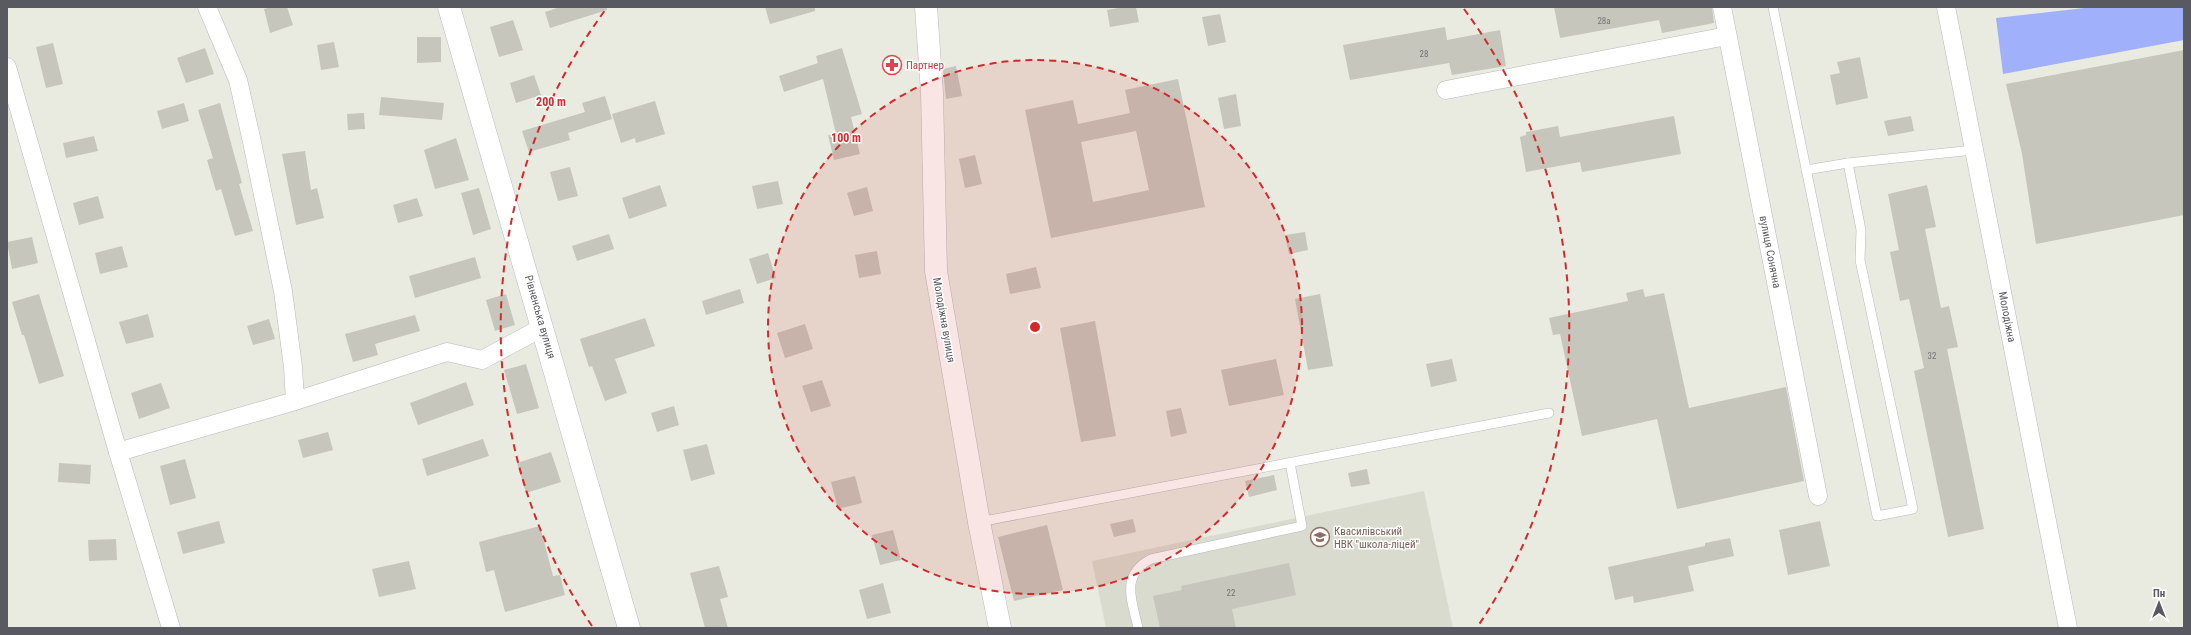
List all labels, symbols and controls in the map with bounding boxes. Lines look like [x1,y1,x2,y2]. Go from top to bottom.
house number: 28а [1597,16,1611,26]
house number: 28 [1420,49,1428,59]
pharmacy icon: Партнер [881,54,903,76]
place label: Партнер [906,59,944,72]
text: 200 m [536,95,566,109]
text: 100 m [831,131,861,145]
street label: вулиця Сонячна [1757,215,1783,289]
street label: Рівненська вулиця [522,274,558,360]
street label: Молодіжна вулиця [930,277,958,363]
street label: Молодіжна [1996,291,2018,343]
centre of rings [1028,320,1042,334]
house number: 32 [1928,351,1937,361]
place label: Квасилівський НВК "школа-ліцей" [1334,525,1419,551]
school or university icon: Квасилівський НВК "школа-ліцей" [1309,526,1331,548]
north arrow [2139,583,2179,623]
text: Пн [2153,587,2165,600]
house number: 22 [1227,588,1236,598]

